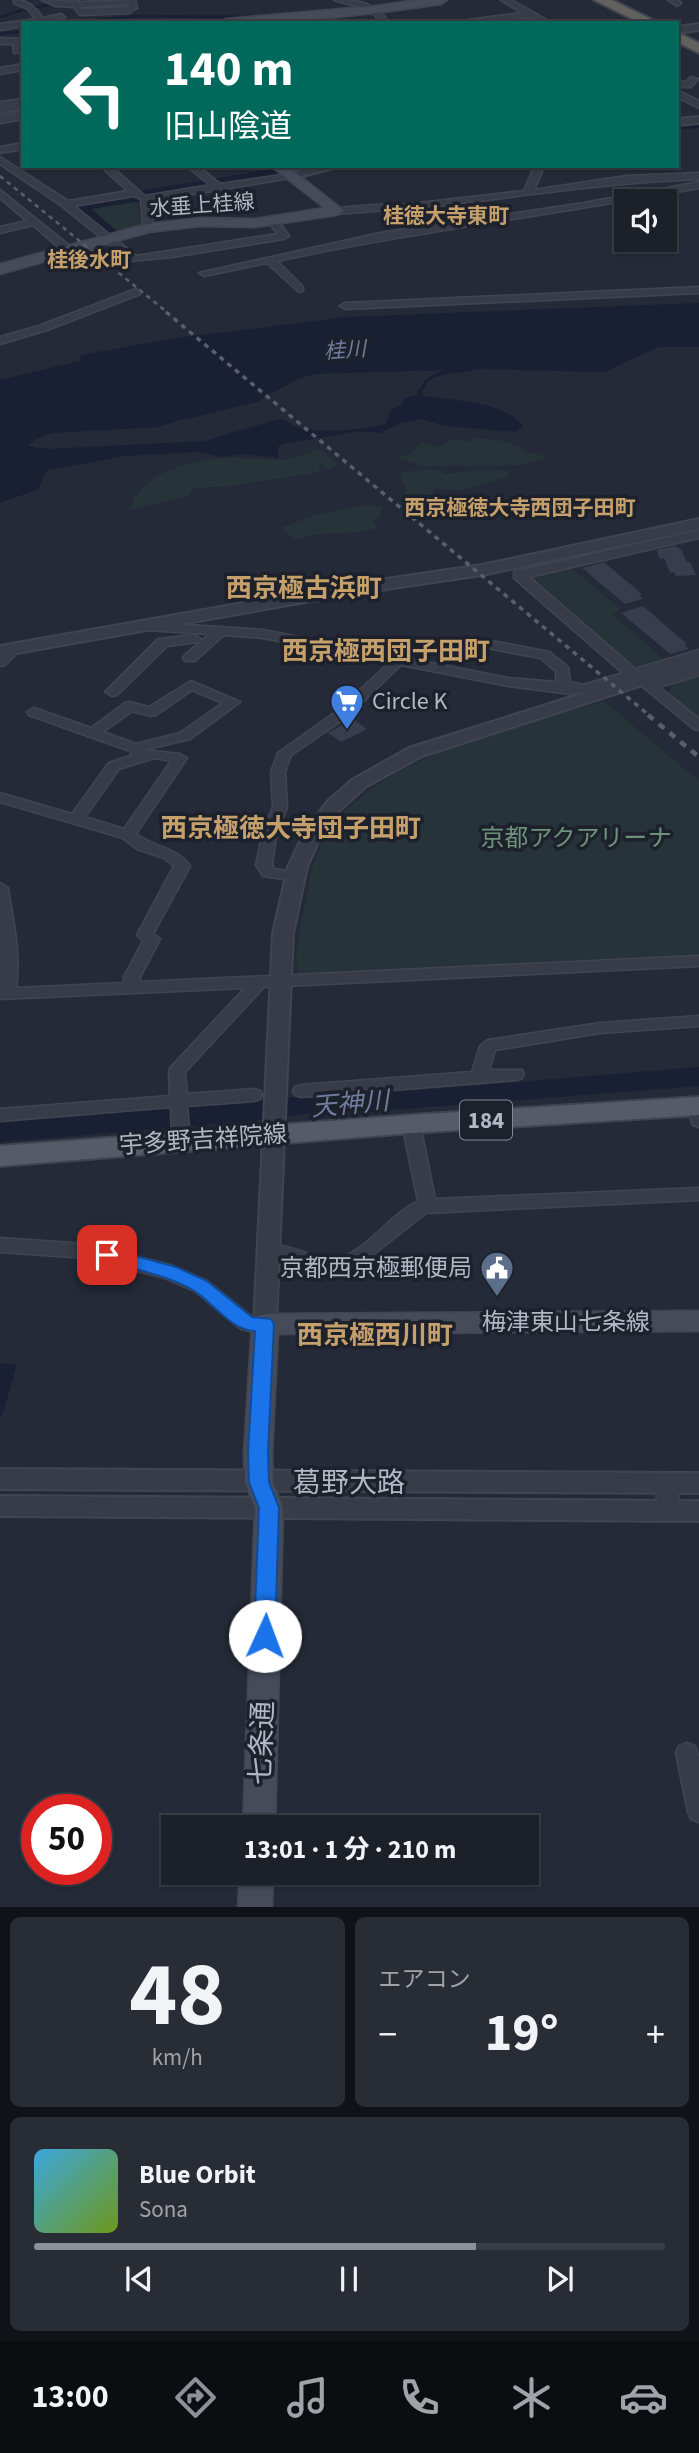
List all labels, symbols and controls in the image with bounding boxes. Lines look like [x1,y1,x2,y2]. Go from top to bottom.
text: 140 m [164,35,293,105]
icon: left [49,49,140,140]
text: 旧山陰道 [164,104,292,150]
street label: 水垂上桂線 [149,186,255,224]
map controls [614,189,677,252]
button: sound [614,189,677,252]
district label: 桂徳大寺東町 [383,201,509,231]
district label: 桂後水町 [47,245,131,275]
water label: 桂川 [323,333,369,366]
district label: 西京極徳大寺西団子田町 [405,493,636,523]
district label: 西京極古浜町 [226,570,382,607]
district label: 西京極西団子田町 [282,633,490,670]
supermarket icon: Circle K [328,682,366,731]
place label: Circle K [372,684,447,719]
district label: 西京極徳大寺団子田町 [161,810,421,847]
park label: 京都アクアリーナ [481,821,671,856]
water label: 天神川 [310,1082,393,1126]
road number: 184 [460,1100,512,1140]
street label: 宇多野吉祥院線 [118,1117,288,1163]
pin [77,1225,137,1285]
icon: arrive [88,1236,126,1274]
public building icon: 京都西京極郵便局 [478,1249,516,1298]
place label: 京都西京極郵便局 [280,1251,472,1286]
street label: 梅津東山七条線 [482,1305,650,1340]
district label: 西京極西川町 [297,1317,453,1354]
street label: 葛野大路 [293,1463,405,1503]
position arrow [228,1599,302,1673]
street label: 七条通 [241,1700,283,1786]
speed limit sign: 50 [21,1794,112,1885]
text: 13:01 · 1 分 · 210 m [244,1831,456,1868]
text: 48 [129,1931,225,2060]
text: エアコン [379,1963,471,1996]
text: 19° [485,1997,559,2071]
text: − [379,2008,397,2062]
text: + [646,2008,665,2062]
text: km/h [152,2041,203,2074]
text: Blue Orbit [139,2156,256,2193]
text: Sona [139,2193,188,2226]
icon: previous [120,2260,158,2298]
icon: pause [330,2260,368,2298]
icon: next [541,2260,579,2298]
icon: directions [171,2373,220,2422]
icon: music [283,2373,332,2422]
icon: phone [395,2373,444,2422]
icon: climate [507,2373,556,2422]
icon: car [619,2373,668,2422]
text: 13:00 [31,2374,109,2420]

